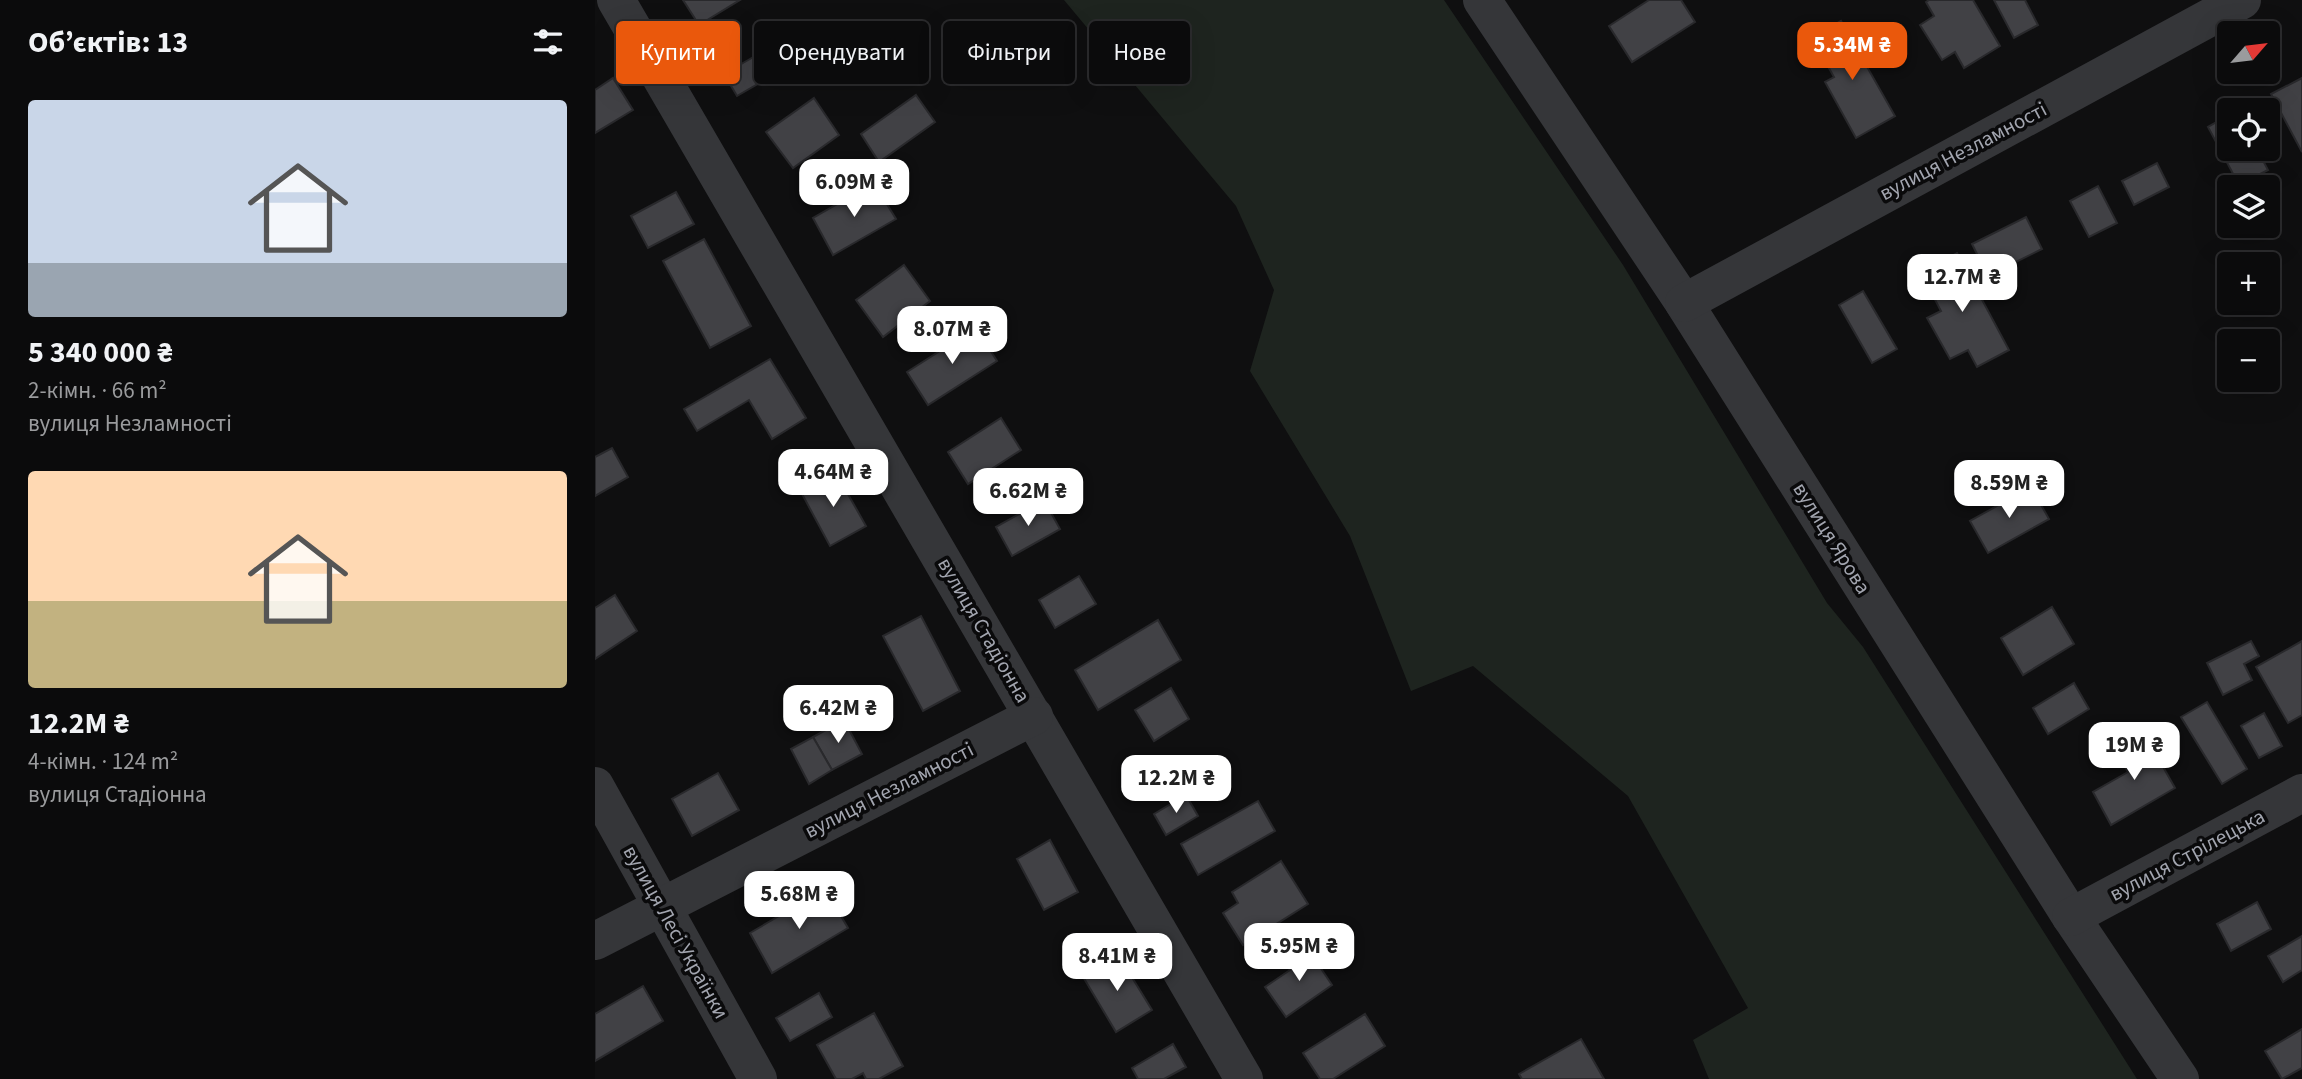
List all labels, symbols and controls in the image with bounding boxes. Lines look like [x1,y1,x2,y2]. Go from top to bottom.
text: Об’єктів: 13 [28,21,188,64]
chip: Купити [616,21,740,84]
chip: Орендувати [754,21,929,84]
chip: Фільтри [943,21,1075,84]
chip: Нове [1089,21,1190,84]
north arrow [2217,21,2280,84]
map controls [2217,21,2280,392]
pin: 5.34M ₴ [1787,22,1917,82]
icon: filters [529,23,567,61]
text: 5.34M ₴ [1813,28,1891,61]
street label: вулиця Незламності [1874,94,2052,208]
button: locate [2217,98,2280,161]
icon: home [235,145,361,271]
pin: 6.09M ₴ [789,160,919,219]
text: 6.09M ₴ [815,165,893,198]
button: layers [2217,175,2280,238]
button: + [2217,252,2280,315]
pin: 12.7M ₴ [1897,254,2027,314]
text: 12.7M ₴ [1923,260,2001,293]
pin: 8.07M ₴ [887,306,1017,366]
text: 8.07M ₴ [913,312,991,345]
button: − [2217,329,2280,392]
text: 5 340 000 ₴ [28,331,173,374]
text: 2-кімн. · 66 m² [28,374,167,407]
text: вулиця Незламності [28,407,232,440]
pin: 4.64M ₴ [768,449,898,509]
text: 4.64M ₴ [794,455,872,488]
pin: 8.59M ₴ [1944,461,2074,520]
text: 8.59M ₴ [1970,466,2048,499]
pin: 6.62M ₴ [963,468,1093,528]
text: 6.62M ₴ [989,474,1067,507]
street label: вулиця Ярова [1786,476,1878,600]
icon: home [235,516,361,642]
street label: вулиця Стадіонна [930,552,1038,708]
pin: 6.42M ₴ [773,686,903,745]
text: 6.42M ₴ [799,691,877,724]
text: 12.2M ₴ [28,702,129,745]
pin: 19M ₴ [2085,722,2183,782]
text: 19M ₴ [2105,728,2163,761]
street label: вулиця Незламності [799,734,979,846]
text: 4-кімн. · 124 m² [28,745,178,778]
pin: 12.2M ₴ [1111,756,1241,815]
text: 12.2M ₴ [1137,761,1215,794]
text: вулиця Стадіонна [28,778,207,811]
street label: вулиця Стрілецька [2104,801,2270,909]
street label: вулиця Лесі Українки [616,840,736,1024]
pin: 5.68M ₴ [734,872,864,931]
text: 5.68M ₴ [760,877,838,910]
pin: 5.95M ₴ [1234,923,1364,983]
text: 5.95M ₴ [1260,929,1338,962]
pin: 8.41M ₴ [1052,934,1182,993]
text: 8.41M ₴ [1078,939,1156,972]

